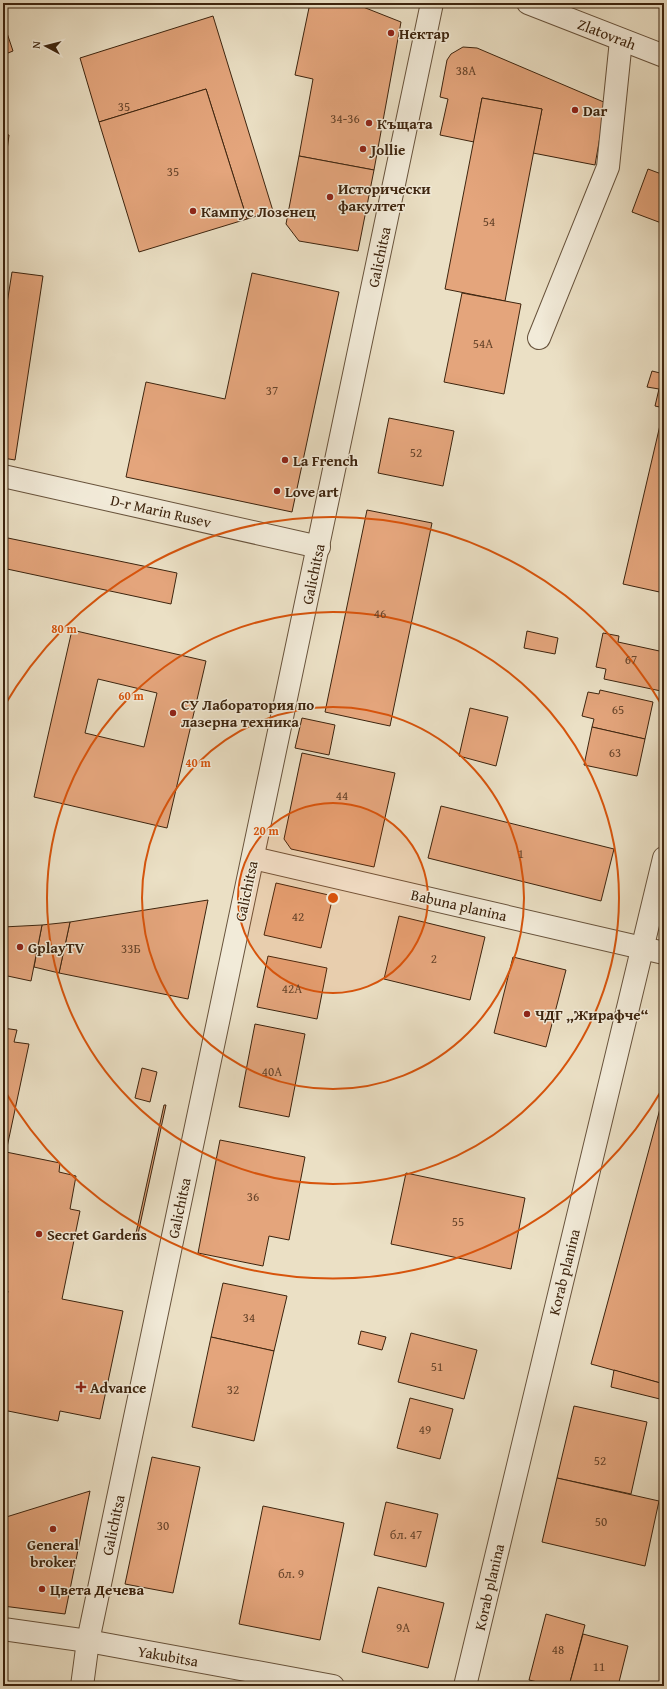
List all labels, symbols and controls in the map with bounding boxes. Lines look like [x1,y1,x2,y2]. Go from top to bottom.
street label: Zlatovrah [575,13,640,55]
place label: Нектар [399,23,450,44]
north arrow [26,26,66,66]
marker: Нектар [386,28,396,38]
text: N [28,40,45,49]
house number: 38А [456,61,476,80]
house number: 35 [118,97,130,116]
place label: Dar [583,100,607,121]
marker: Dar [570,105,580,115]
house number: 34-36 [330,109,360,128]
place label: Къщата [377,113,433,134]
marker: Къщата [364,118,374,128]
place label: Jollie [368,139,405,160]
marker: Jollie [358,144,368,154]
house number: 35 [167,162,179,181]
place label: Исторически факултет [338,178,431,216]
marker: Исторически факултет [325,192,335,202]
place label: Кампус Лозенец [201,201,316,222]
marker: Кампус Лозенец [188,206,198,216]
house number: 54 [483,212,495,231]
street label: Galichitsa [362,225,396,289]
house number: 54А [473,334,493,353]
house number: 37 [266,381,278,400]
house number: 52 [410,443,422,462]
place label: La French [293,450,358,471]
marker: La French [280,455,290,465]
place label: Love art [285,481,339,502]
marker: Love art [272,486,282,496]
street label: D-r Marin Rusev [109,489,214,533]
street label: Galichitsa [296,542,330,606]
house number: 46 [374,604,386,623]
text: 80 m [51,620,77,637]
house number: 67 [625,650,637,669]
text: 60 m [118,687,144,704]
place label: СУ Лаборатория по лазерна техника [181,694,314,732]
house number: 65 [612,700,624,719]
marker: СУ Лаборатория по лазерна техника [168,708,178,718]
house number: 63 [609,743,621,762]
text: 40 m [185,754,211,771]
house number: 44 [336,786,348,805]
text: 20 m [253,822,279,839]
house number: 1 [518,844,524,863]
street label: Galichitsa [229,859,263,923]
street label: Babuna planina [409,884,509,926]
centre of rings [326,891,340,905]
house number: 42 [292,907,304,926]
place label: GplayTV [28,937,85,958]
house number: 33Б [121,939,141,958]
marker: GplayTV [15,942,25,952]
house number: 2 [431,949,437,968]
house number: 42А [282,979,302,998]
place label: ЧДГ „Жирафче“ [535,1004,649,1025]
marker: ЧДГ „Жирафче“ [522,1009,532,1019]
house number: 40А [262,1062,282,1081]
street label: Galichitsa [162,1176,196,1240]
house number: 36 [247,1187,259,1206]
house number: 55 [452,1212,464,1231]
place label: Secret Gardens [47,1224,147,1245]
street label: Korab planina [543,1227,585,1317]
marker: Secret Gardens [34,1229,44,1239]
house number: 34 [243,1308,255,1327]
house number: 51 [431,1357,443,1376]
place label: Advance [90,1377,146,1398]
house number: 32 [227,1380,239,1399]
marker: Advance [75,1381,87,1393]
house number: 49 [419,1420,431,1439]
house number: 52 [594,1451,606,1470]
street label: Galichitsa [96,1493,130,1557]
house number: 50 [595,1512,607,1531]
house number: 30 [157,1516,169,1535]
marker: General broker [48,1524,58,1534]
house number: бл. 47 [390,1525,422,1544]
place label: General broker [27,1534,79,1572]
street label: Korab planina [469,1542,509,1632]
house number: бл. 9 [278,1564,304,1583]
place label: Цвета Дечева [50,1579,144,1600]
marker: Цвета Дечева [37,1584,47,1594]
house number: 9А [396,1618,410,1637]
street label: Yakubitsa [136,1640,200,1672]
house number: 48 [552,1640,564,1659]
house number: 11 [593,1657,605,1676]

